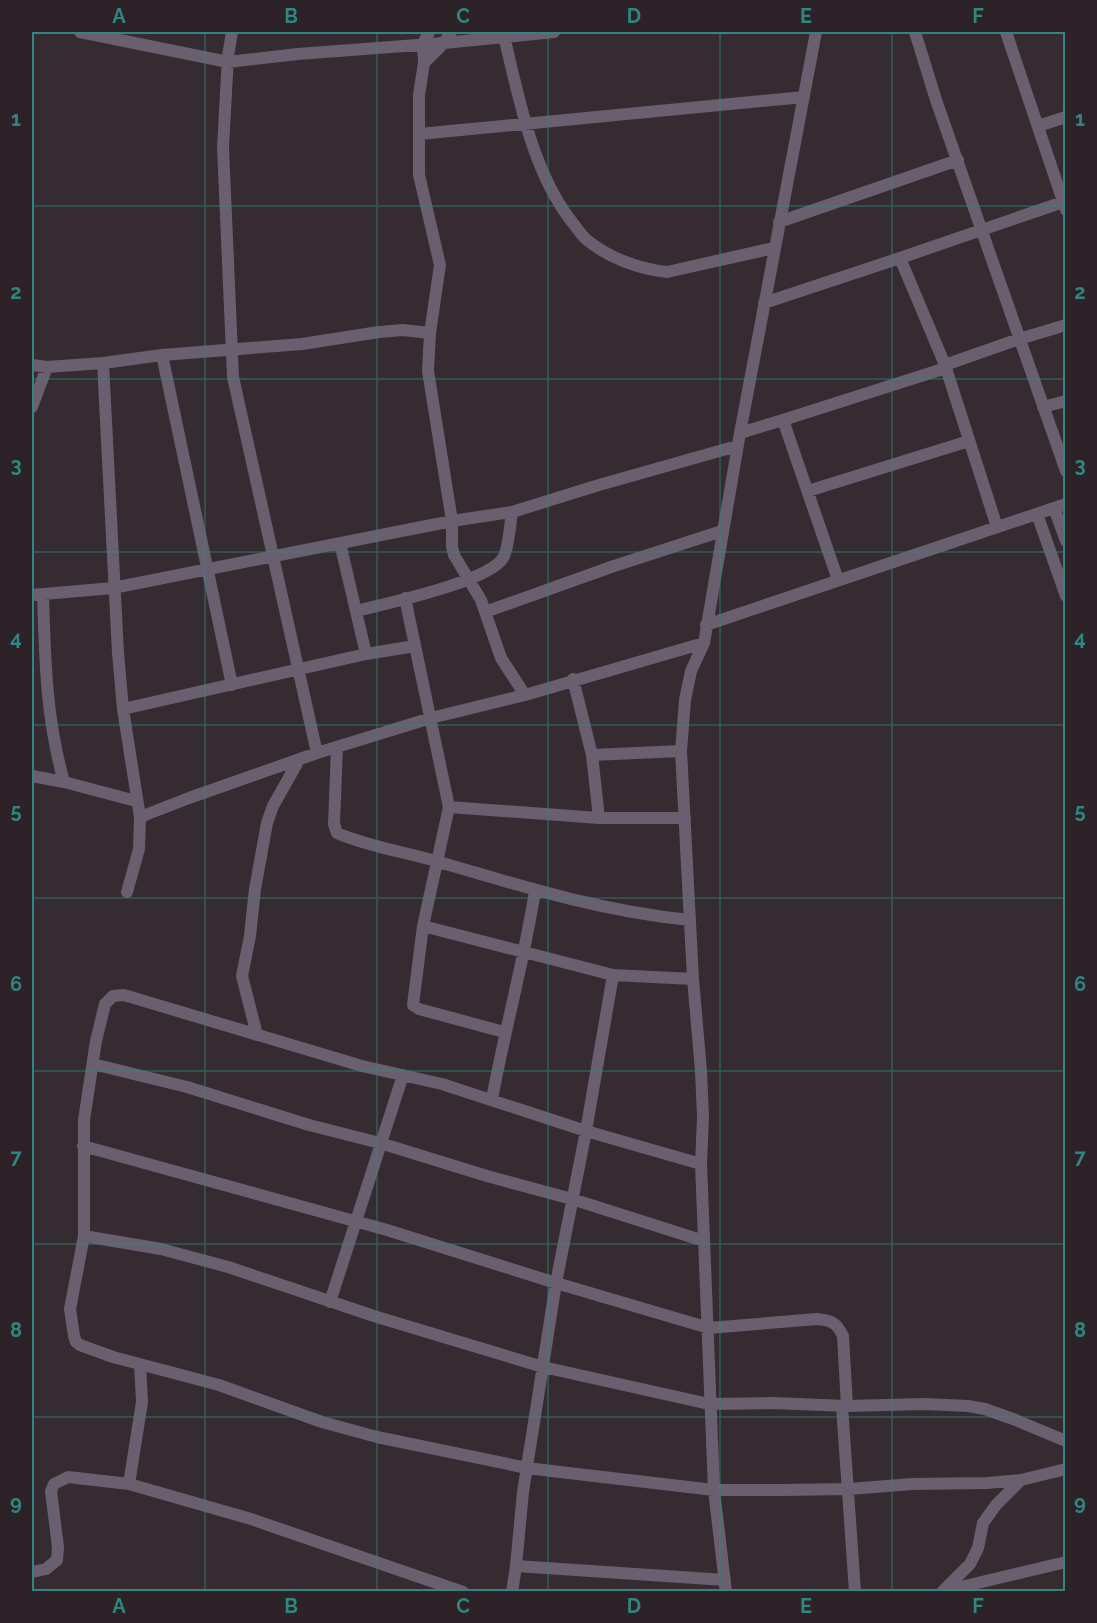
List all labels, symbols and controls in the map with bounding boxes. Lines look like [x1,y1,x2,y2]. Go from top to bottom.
text: A [112,4,126,28]
text: B [284,4,298,28]
text: C [456,4,470,28]
text: D [627,4,641,28]
text: E [800,4,812,28]
text: F [972,4,984,28]
text: 1 [11,107,21,131]
text: 1 [1075,107,1085,131]
text: 2 [10,280,22,304]
text: 2 [1074,280,1086,304]
text: 3 [10,453,22,477]
text: 3 [1074,453,1086,477]
text: 4 [10,626,22,650]
text: 4 [1074,626,1086,650]
text: 5 [10,799,22,823]
text: 5 [1074,799,1086,823]
text: 6 [10,972,22,996]
text: 6 [1074,972,1086,996]
text: 7 [10,1145,22,1169]
text: 7 [1074,1145,1086,1169]
text: 8 [10,1318,22,1342]
text: 8 [1074,1318,1086,1342]
text: 9 [10,1491,22,1515]
text: 9 [1074,1491,1086,1515]
text: A [112,1594,126,1618]
text: B [284,1594,298,1618]
text: C [456,1594,470,1618]
text: D [627,1594,641,1618]
text: E [800,1594,812,1618]
text: F [972,1594,984,1618]

